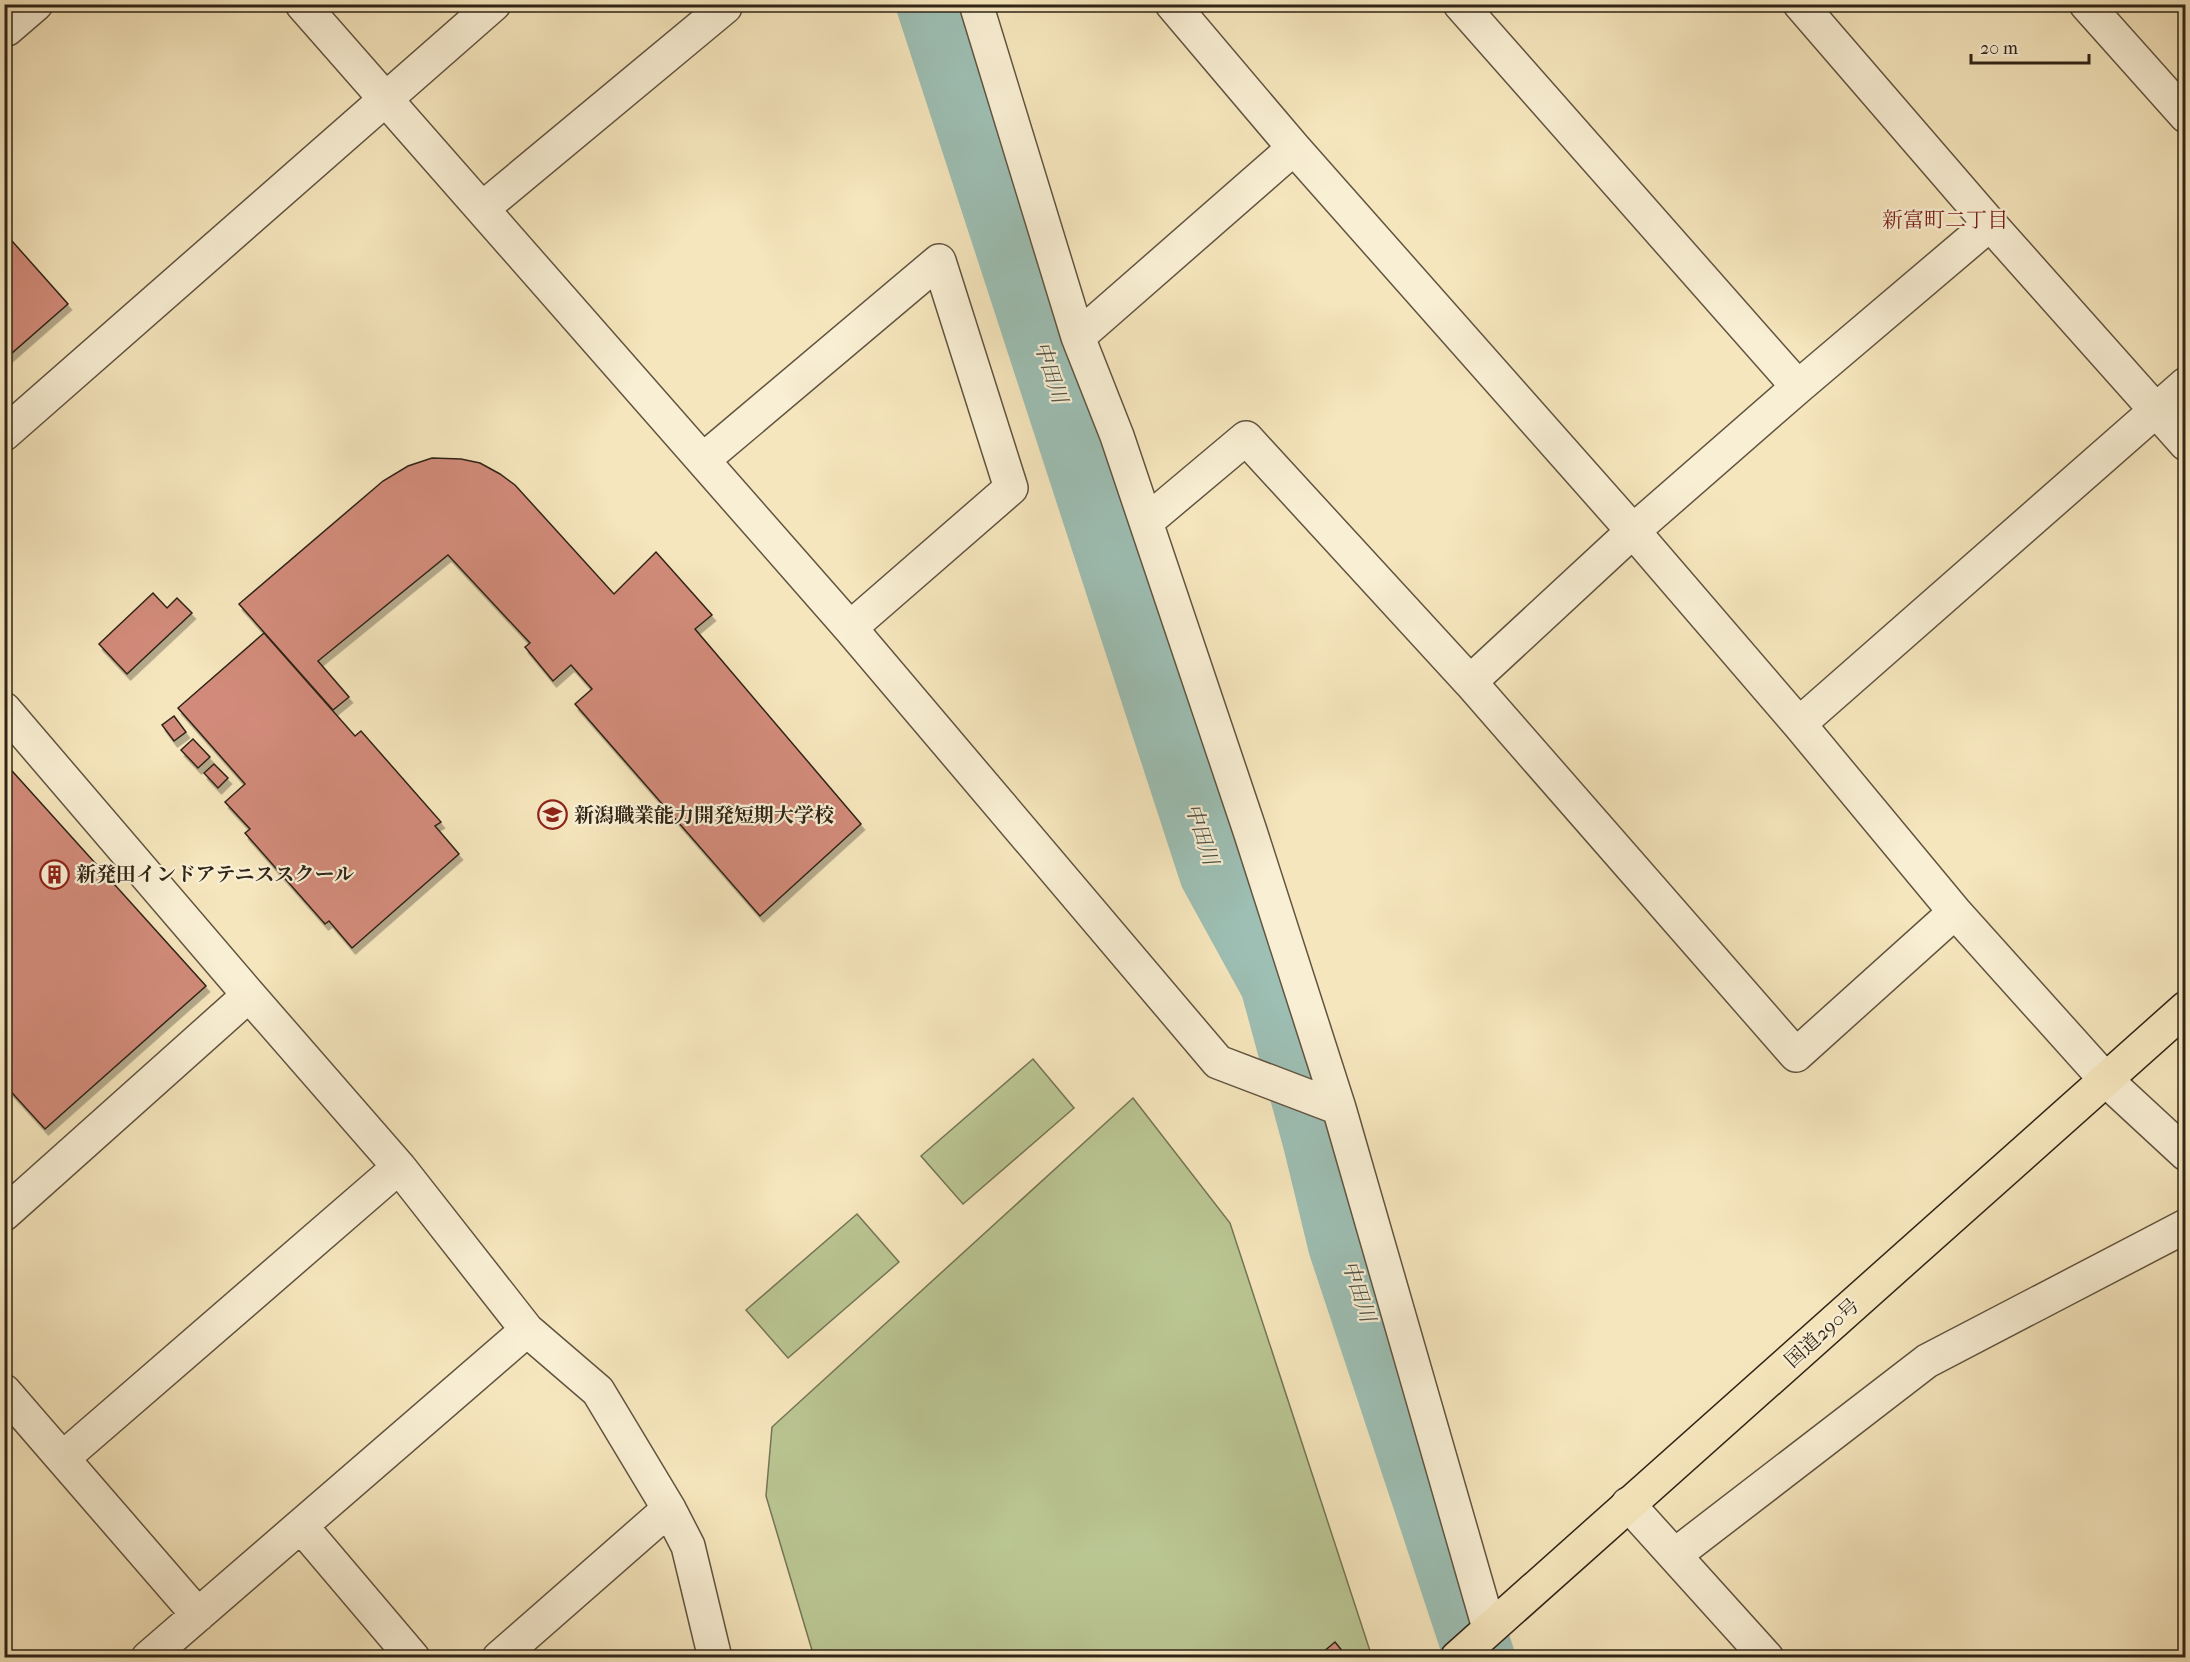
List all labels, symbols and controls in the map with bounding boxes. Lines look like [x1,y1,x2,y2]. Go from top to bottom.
scale bar [1971,27,2090,65]
text: 20 m [1980,38,2018,59]
district label: 新富町二丁目 [1882,208,2008,232]
water label: 中田川 [1030,338,1073,408]
school or university icon: 新潟職業能力開発短期大学校 [537,799,569,831]
water label: 中田川 [1181,800,1224,870]
place label: 新潟職業能力開発短期大学校 [574,804,834,827]
building icon: 新発田インドアテニススクール [39,858,71,890]
place label: 新発田インドアテニススクール [76,863,354,886]
water label: 中田川 [1338,1257,1381,1327]
street label: 国道290号 [1780,1294,1864,1372]

